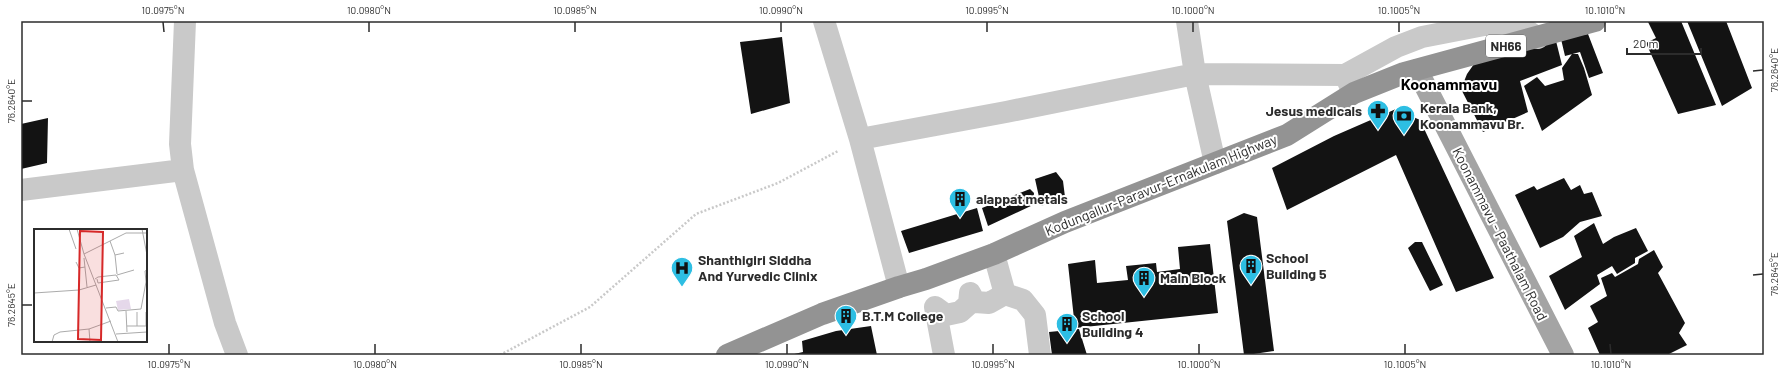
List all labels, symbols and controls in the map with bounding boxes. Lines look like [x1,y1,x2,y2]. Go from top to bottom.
text: 10.0975°N [142,4,184,16]
text: 10.0980°N [347,4,391,16]
text: 10.0985°N [553,4,597,16]
text: 10.0990°N [759,4,803,16]
text: 10.0995°N [965,4,1009,16]
text: 10.1000°N [1172,4,1214,16]
text: 10.1005°N [1378,4,1420,16]
text: 10.1010°N [1585,4,1625,16]
scale bar [1627,30,1701,56]
road number: NH66 [1486,35,1526,57]
text: 20 m [1633,36,1659,50]
text: 76.2640°E [1768,48,1780,92]
district label: Koonammavu [1401,74,1497,93]
text: 76.2640°E [5,79,17,123]
pharmacy icon: Jesus medicals [1365,98,1391,131]
place label: Kerala Bank, Koonammavu Br. [1420,99,1524,132]
place label: Jesus medicals [1266,102,1362,119]
bank icon: Kerala Bank, Koonammavu Br. [1391,103,1417,136]
street label: Kodungallur-Paravur-Ernakulam Highway [1042,130,1280,239]
street label: Koonammavu - Paathalam Road [1449,144,1552,323]
building icon: alappat metals [947,186,973,219]
place label: alappat metals [976,190,1068,207]
inset map [34,229,147,342]
place label: School Building 5 [1266,249,1327,282]
place label: Shanthigiri Siddha And Yurvedic Clinix [698,251,818,284]
text: 76.2645°E [1768,252,1780,296]
building icon: School Building 5 [1238,253,1264,286]
hospital icon: Shanthigiri Siddha And Yurvedic Clinix [669,255,695,288]
building icon: Main Block [1131,265,1157,298]
place label: Main Block [1160,269,1227,286]
text: 76.2645°E [5,283,17,327]
building icon: B.T.M College [833,303,859,336]
place label: B.T.M College [862,307,944,324]
place label: School Building 4 [1082,307,1143,340]
building icon: School Building 4 [1054,311,1080,344]
text: 10.0975°N [148,358,190,370]
text: 10.0980°N [353,358,397,370]
text: 10.0985°N [559,358,603,370]
text: 10.0990°N [765,358,809,370]
text: 10.0995°N [971,358,1015,370]
text: 10.1000°N [1178,358,1220,370]
text: 10.1005°N [1384,358,1426,370]
text: 10.1010°N [1591,358,1631,370]

